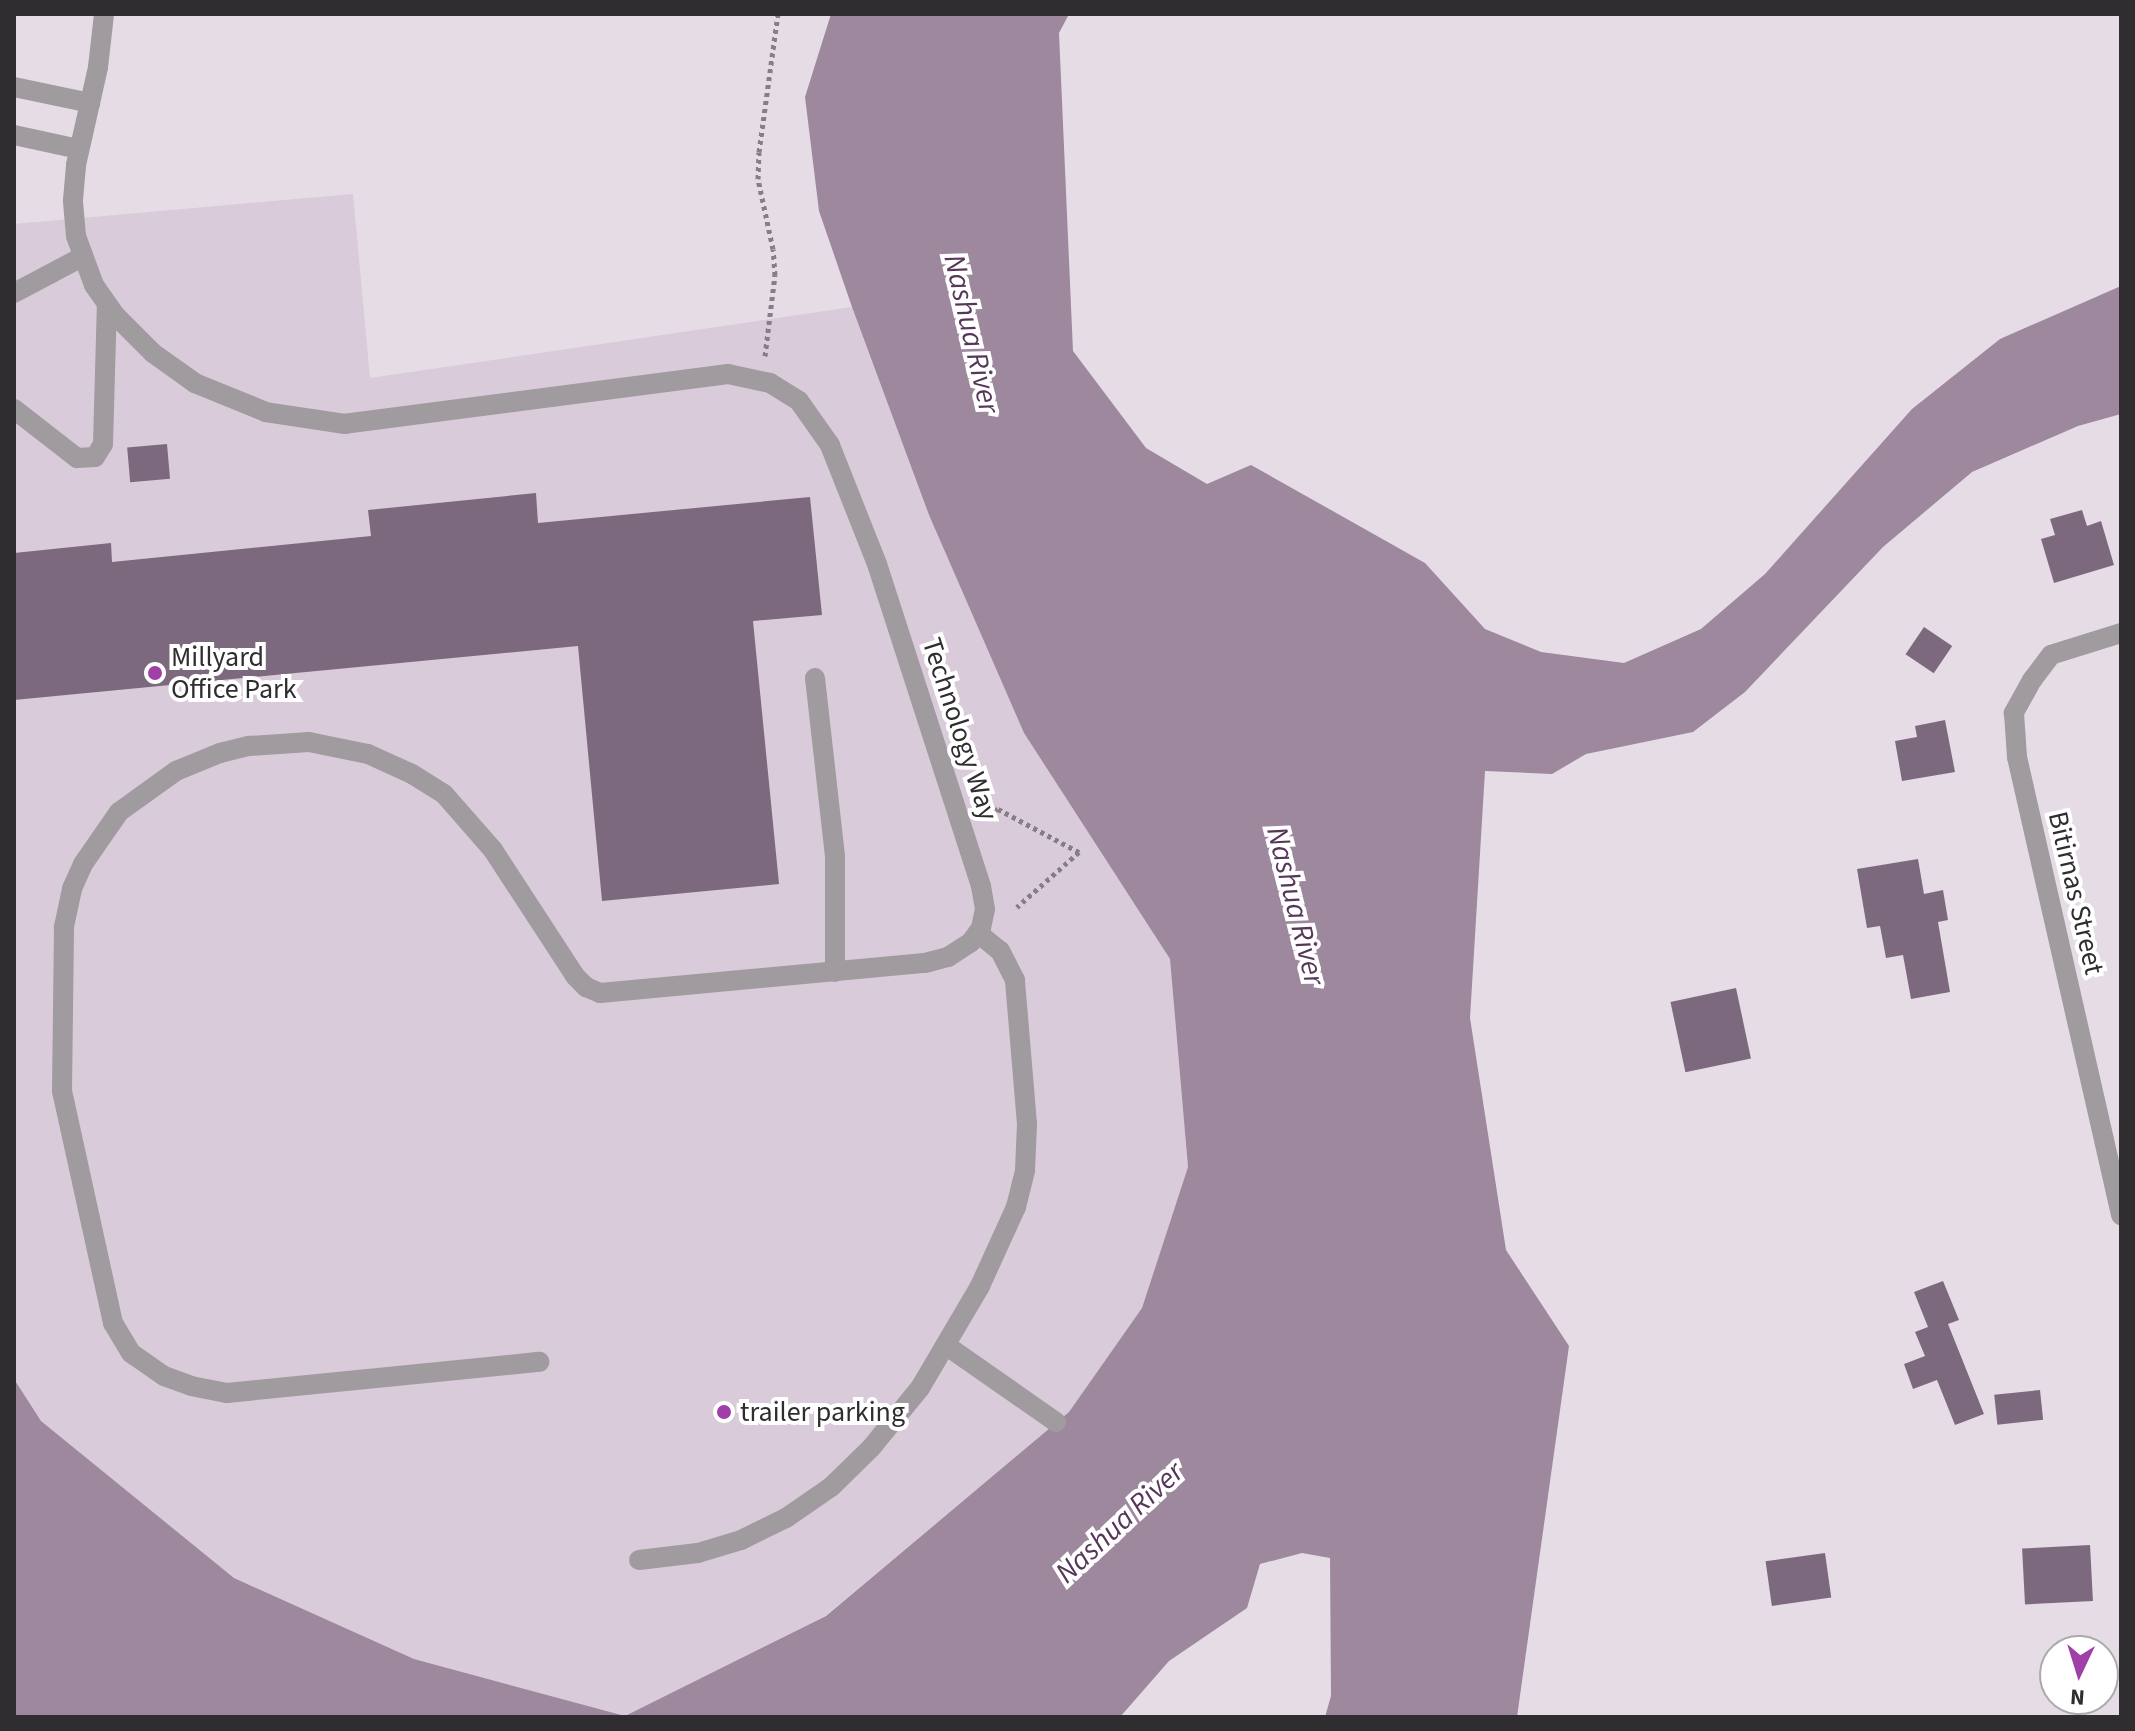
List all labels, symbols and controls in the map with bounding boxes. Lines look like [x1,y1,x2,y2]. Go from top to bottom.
water label: Nashua River [935,251,1007,417]
street label: Technology Way [915,634,1005,824]
place label: Millyard Office Park [171,640,297,706]
marker: Millyard Office Park [146,664,164,682]
street label: Bitirnas Street [2041,808,2111,978]
water label: Nashua River [1258,823,1332,989]
place label: trailer parking [740,1395,905,1429]
marker: trailer parking [715,1403,733,1421]
water label: Nashua River [1049,1455,1191,1591]
north arrow [2039,1635,2119,1715]
text: N [2069,1680,2086,1713]

